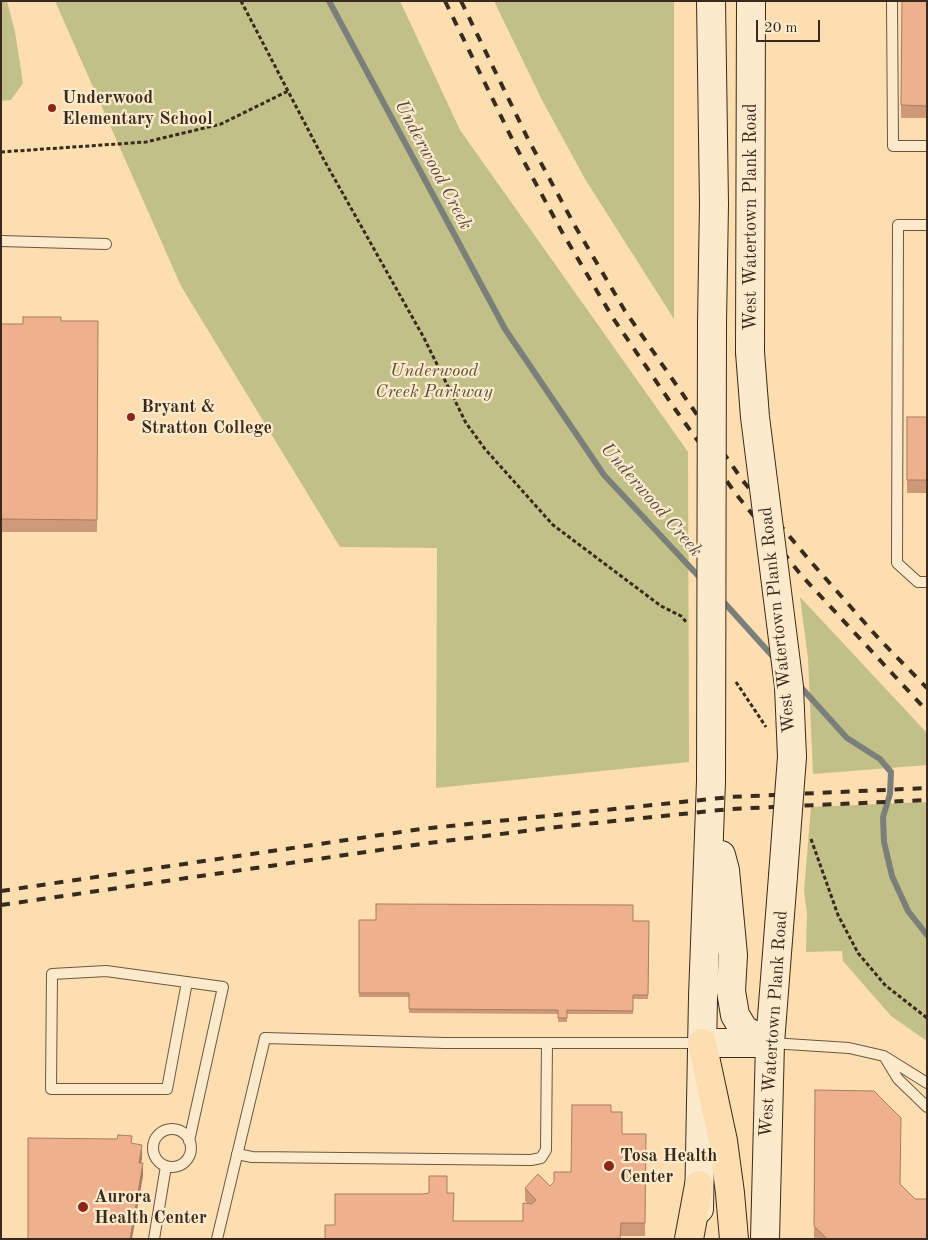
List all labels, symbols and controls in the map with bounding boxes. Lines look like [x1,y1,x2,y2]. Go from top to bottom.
scale bar [758,10,822,42]
text: 20 m [764,21,798,36]
place label: Underwood Elementary School [62,87,213,130]
water label: Underwood Creek [389,96,477,234]
marker: Underwood Elementary School [46,102,58,114]
street label: West Watertown Plank Road [740,103,762,331]
park label: Underwood Creek Parkway [375,360,493,402]
place label: Bryant & Stratton College [141,396,272,438]
marker: Bryant & Stratton College [125,411,137,423]
water label: Underwood Creek [595,438,707,562]
street label: West Watertown Plank Road [755,506,801,734]
street label: West Watertown Plank Road [755,910,793,1138]
place label: Tosa Health Center [620,1145,717,1188]
marker: Tosa Health Center [602,1159,616,1173]
place label: Aurora Health Center [94,1186,207,1228]
marker: Aurora Health Center [76,1200,90,1214]

